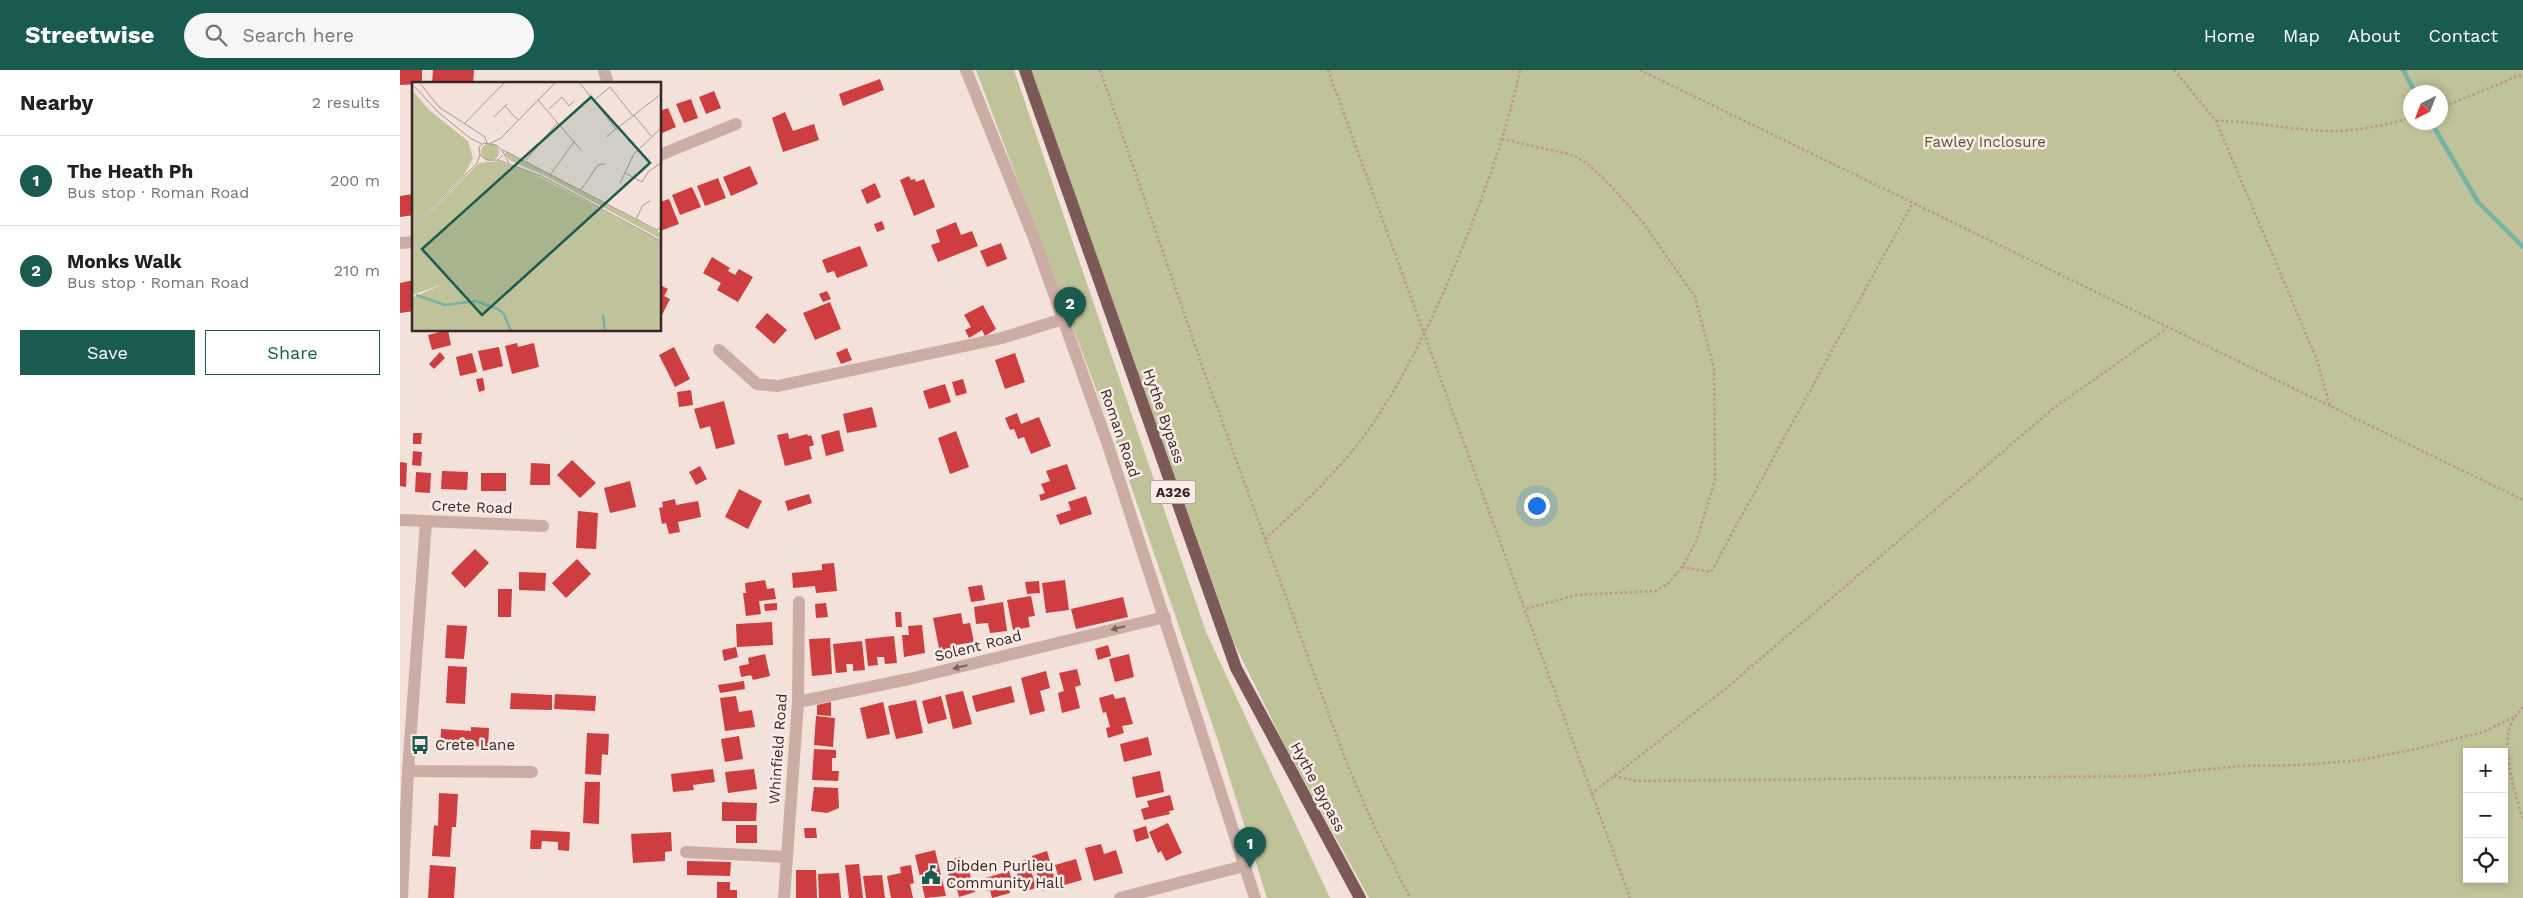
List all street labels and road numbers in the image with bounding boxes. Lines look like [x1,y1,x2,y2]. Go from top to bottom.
street label: Hythe Bypass [1139,366,1189,466]
street label: Roman Road [1096,386,1144,480]
road number: A326 [1150,481,1196,504]
street label: Crete Road [431,497,513,517]
street label: Solent Road [933,626,1023,666]
street label: Whinfield Road [765,693,791,805]
street label: Hythe Bypass [1287,739,1349,835]

